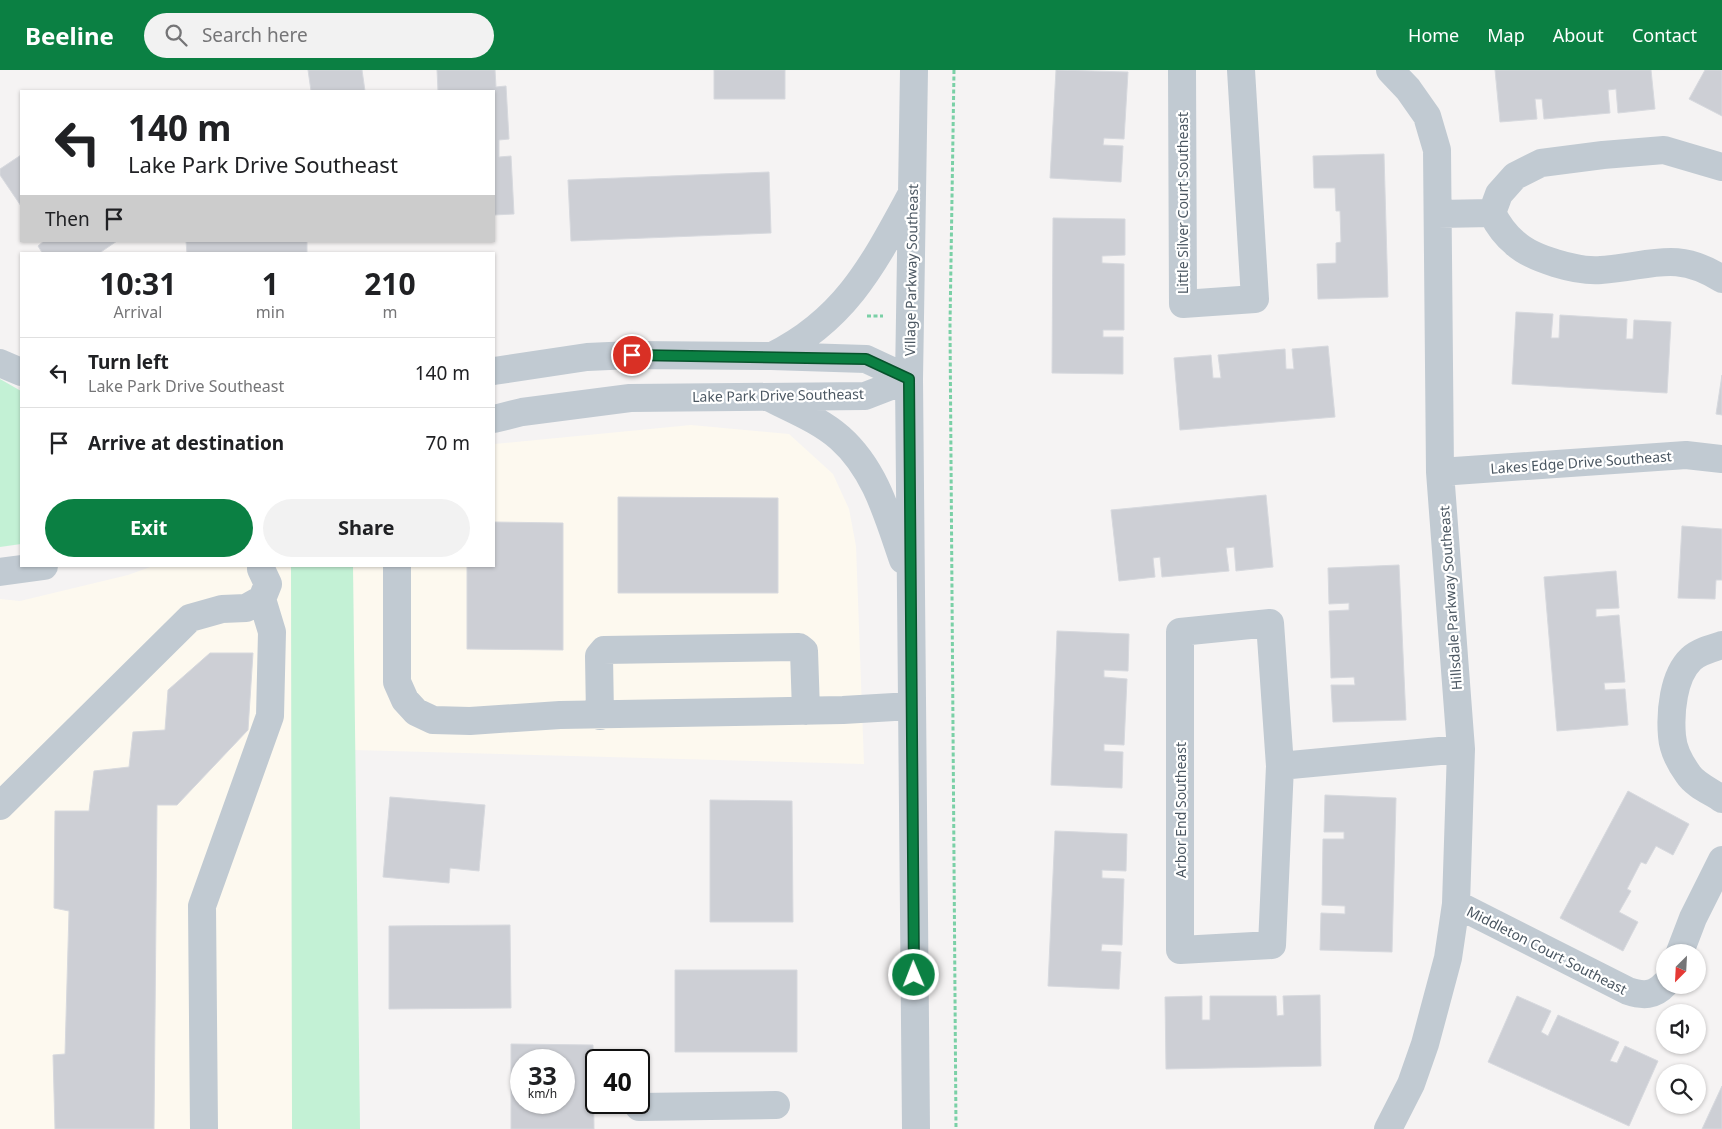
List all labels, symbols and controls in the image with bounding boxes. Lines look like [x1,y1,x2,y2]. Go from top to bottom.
search box [144,13,494,58]
text: Beeline [25,19,114,52]
icon: search [162,21,190,49]
text: Search here [202,22,308,48]
text: Home [1408,23,1459,47]
text: Map [1487,23,1525,47]
text: About [1553,23,1604,47]
text: Contact [1632,23,1697,47]
text: 140 m [128,104,231,151]
icon: left [45,110,110,175]
street label: Little Silver Court Southeast [1173,112,1192,294]
text: Lake Park Drive Southeast [128,149,398,179]
street label: Village Parkway Southeast [900,184,922,356]
icon: arrive [100,205,128,233]
text: Then [45,206,90,232]
text: 10:31 [99,263,176,304]
text: 1 [262,263,279,304]
text: 210 [364,263,416,304]
text: Arrival [113,301,162,323]
text: min [256,301,285,323]
text: m [382,301,397,323]
pin [611,334,653,376]
icon: arrive [618,341,646,369]
text: Turn left [88,349,169,375]
icon: left [45,359,73,387]
text: 140 m [415,360,470,386]
text: Lake Park Drive Southeast [88,375,284,397]
street label: Lake Park Drive Southeast [692,384,864,406]
icon: arrive [45,429,73,457]
text: Arrive at destination [88,430,284,456]
text: 70 m [426,430,470,456]
street label: Lakes Edge Drive Southeast [1490,446,1672,478]
button: Exit [45,499,253,557]
button: Share [263,499,470,557]
street label: Hillsdale Parkway Southeast [1434,505,1466,691]
street label: Arbor End Southeast [1171,742,1190,878]
street label: Middleton Court Southeast [1464,901,1630,999]
north arrow [1656,944,1706,994]
map controls [1656,944,1706,1114]
position arrow [887,948,939,1000]
button: sound [1656,1004,1706,1054]
speed limit sign: 40 [585,1049,650,1114]
text: 33 [528,1058,557,1092]
button: search [1656,1064,1706,1114]
text: km/h [528,1085,557,1102]

